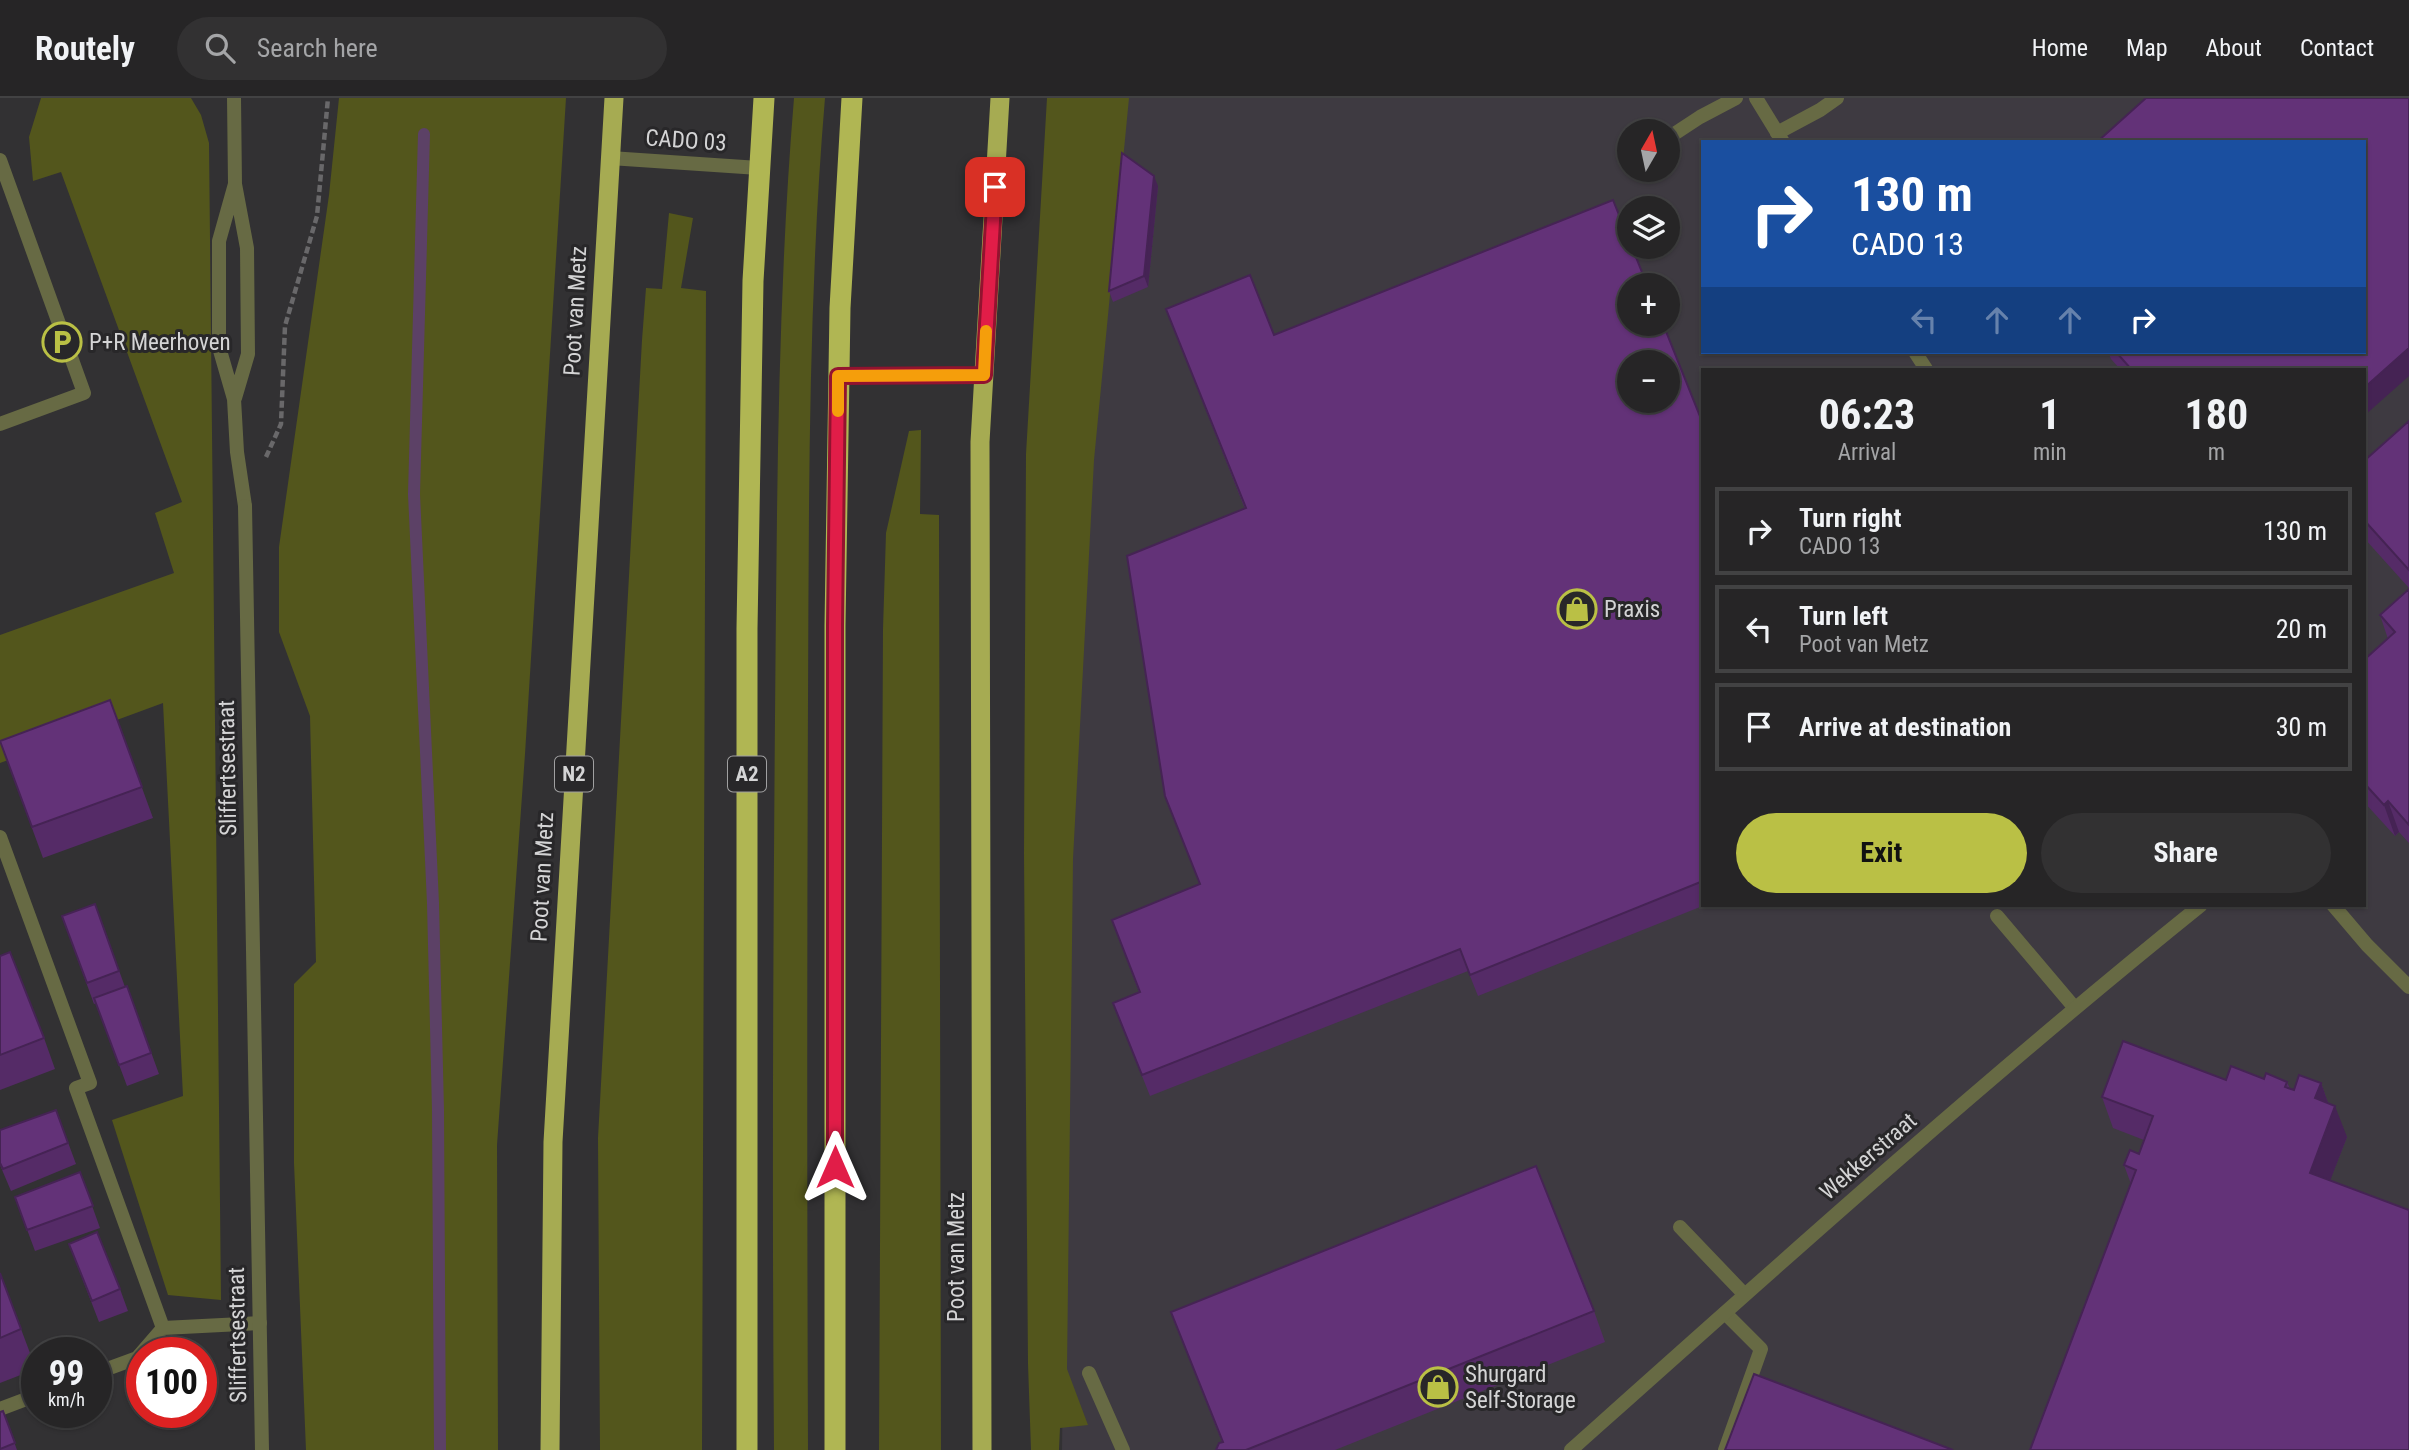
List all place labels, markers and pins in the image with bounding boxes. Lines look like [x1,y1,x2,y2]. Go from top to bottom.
pin [965,157,1025,217]
parking icon: P+R Meerhoven [41,321,83,363]
place label: P+R Meerhoven [89,329,231,356]
shop icon: Praxis [1556,588,1598,630]
place label: Praxis [1604,596,1660,623]
place label: Shurgard Self-Storage [1465,1361,1576,1414]
shop icon: Shurgard Self-Storage [1417,1366,1459,1408]

